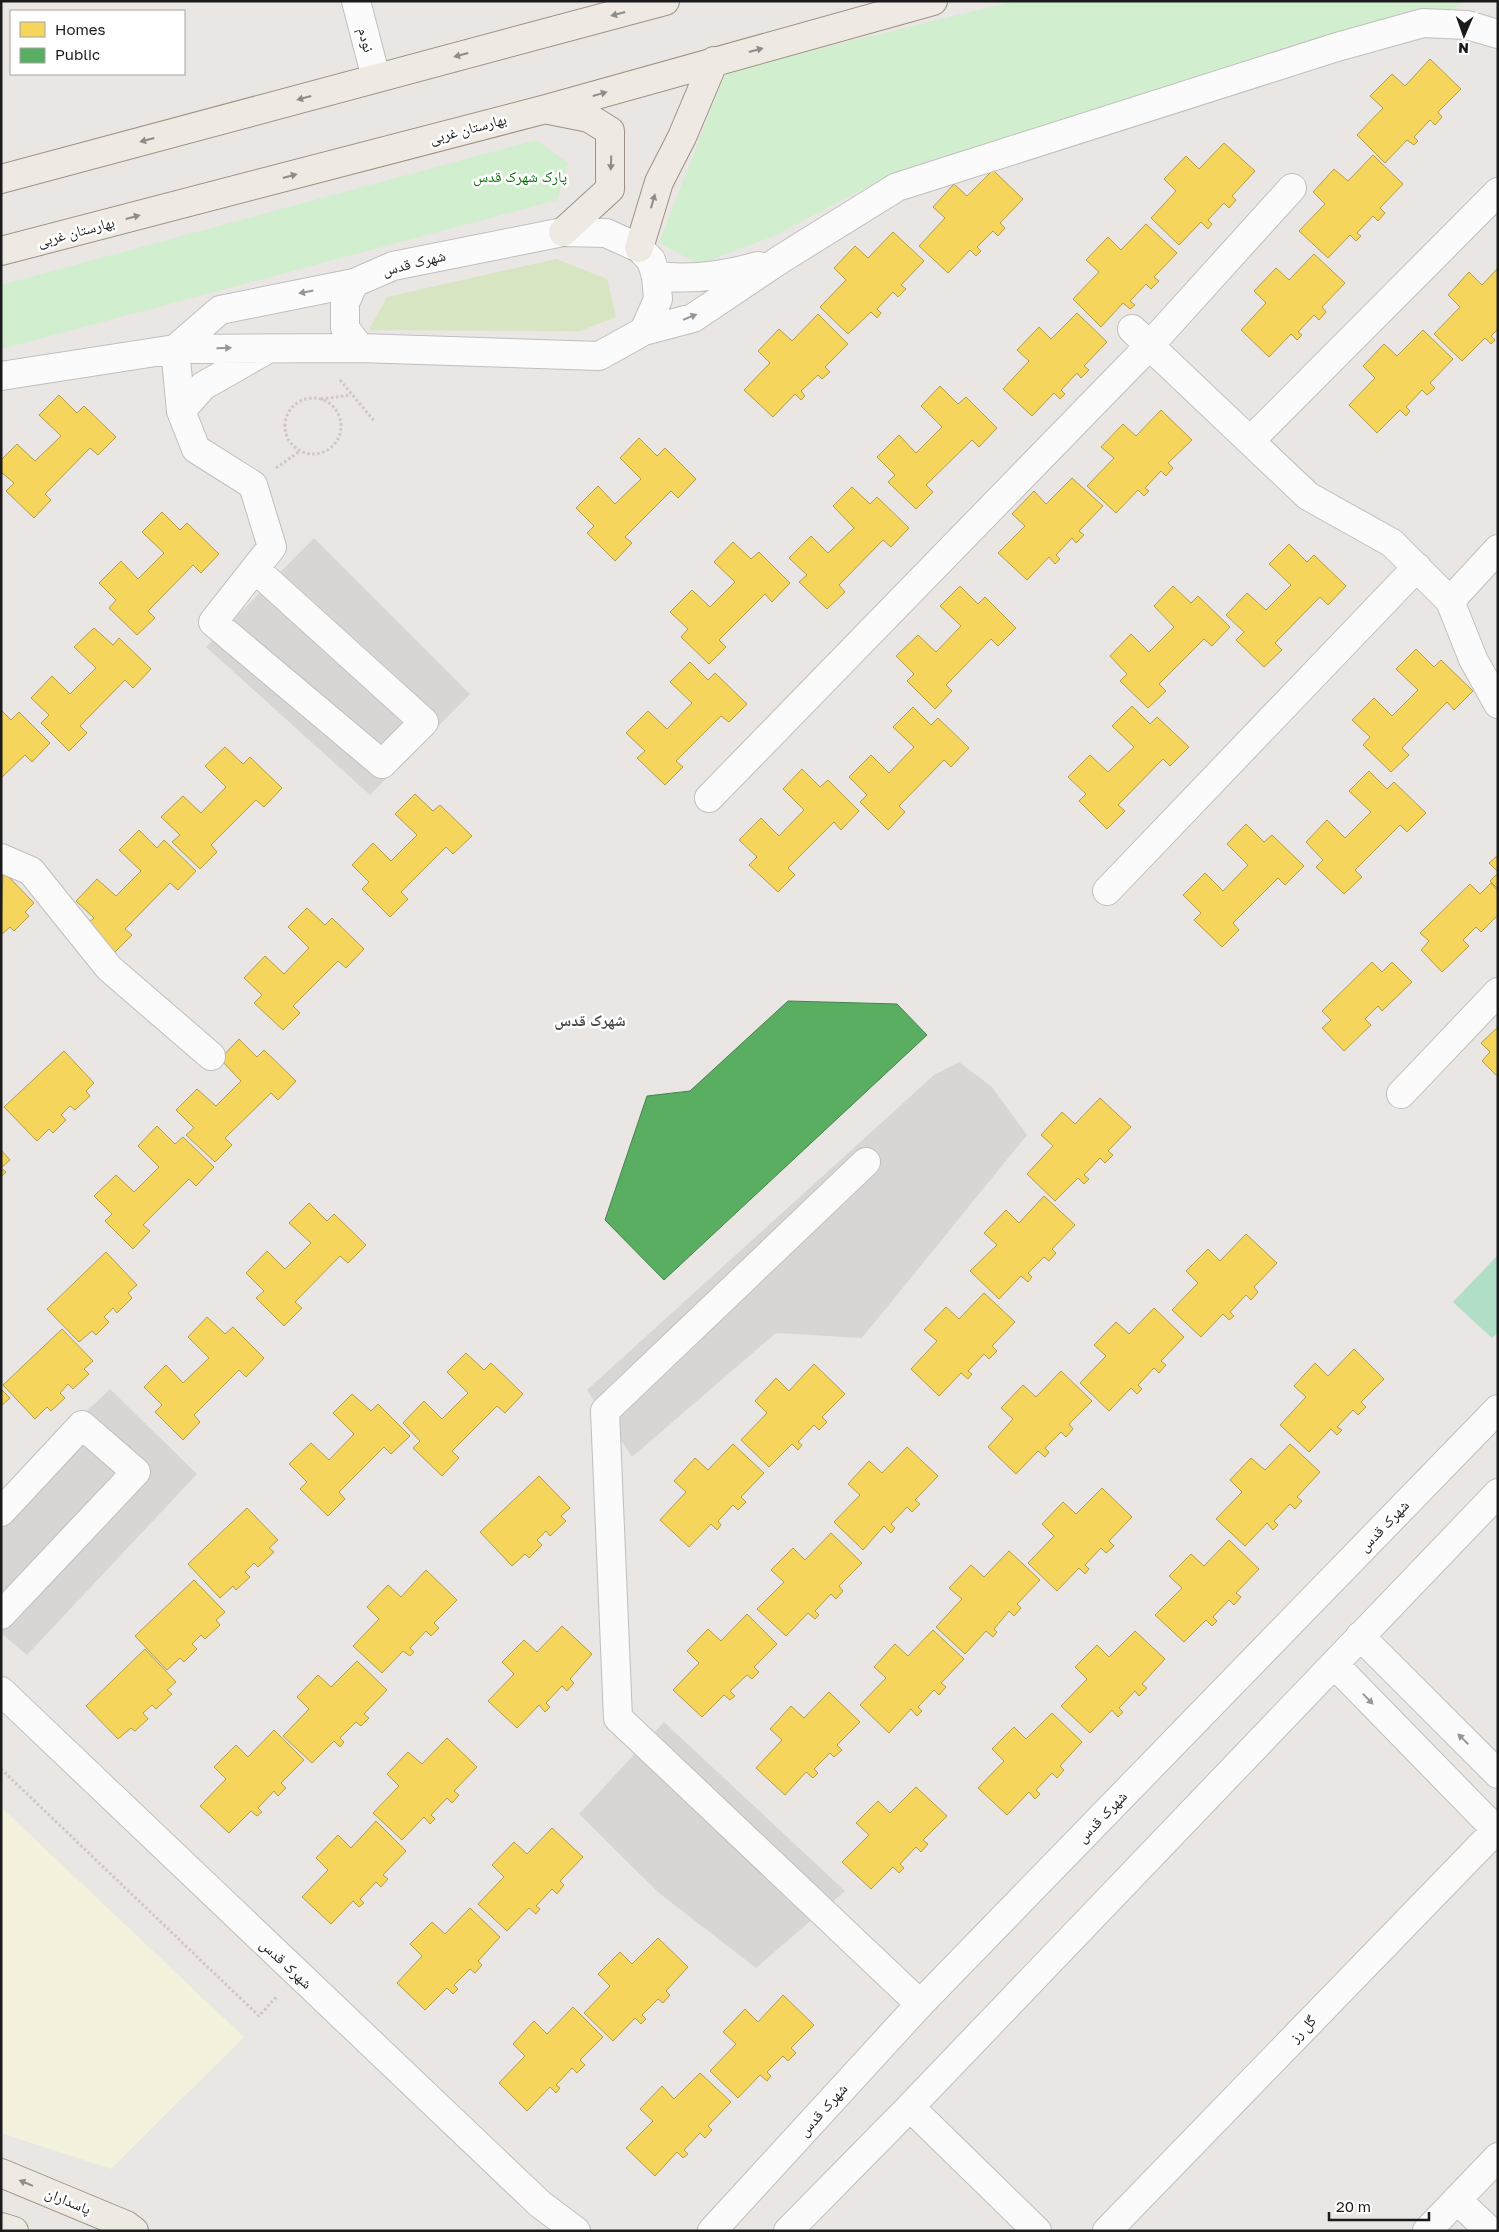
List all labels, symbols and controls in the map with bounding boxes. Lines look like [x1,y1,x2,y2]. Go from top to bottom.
legend [10,10,185,75]
one-way arrow [610,10,625,18]
north arrow [1439,10,1489,60]
text: Homes [55,20,105,38]
street label: نودم [353,25,379,55]
text: N [1458,40,1469,57]
text: Public [55,45,100,63]
one-way arrow [749,45,764,53]
one-way arrow [453,52,468,60]
one-way arrow [592,89,607,97]
one-way arrow [296,94,311,102]
street label: بهارستان غربی [427,109,509,149]
one-way arrow [139,136,154,144]
one-way arrow [607,155,615,171]
park label: پارک شهرک قدس [473,167,567,187]
one-way arrow [283,171,298,179]
one-way arrow [650,194,658,209]
street label: بهارستان غربی [35,212,117,252]
one-way arrow [126,213,141,221]
street label: شهرک قدس [380,245,448,281]
one-way arrow [298,289,314,297]
one-way arrow [683,313,697,321]
one-way arrow [216,344,232,352]
district label: شهرک قدس [554,1010,626,1030]
street label: شهرک قدس [1354,1496,1414,1556]
one-way arrow [1362,1693,1374,1705]
one-way arrow [1457,1733,1469,1745]
street label: شهرک قدس [1072,1787,1132,1847]
street label: شهرک قدس [255,1935,317,1994]
street label: گل رز [1285,2011,1321,2048]
street label: شهرک قدس [794,2079,852,2141]
one-way arrow [18,2179,33,2187]
street label: پاسداران [42,2183,94,2219]
scale bar [1329,2190,1429,2222]
text: 20 m [1336,2197,1371,2215]

